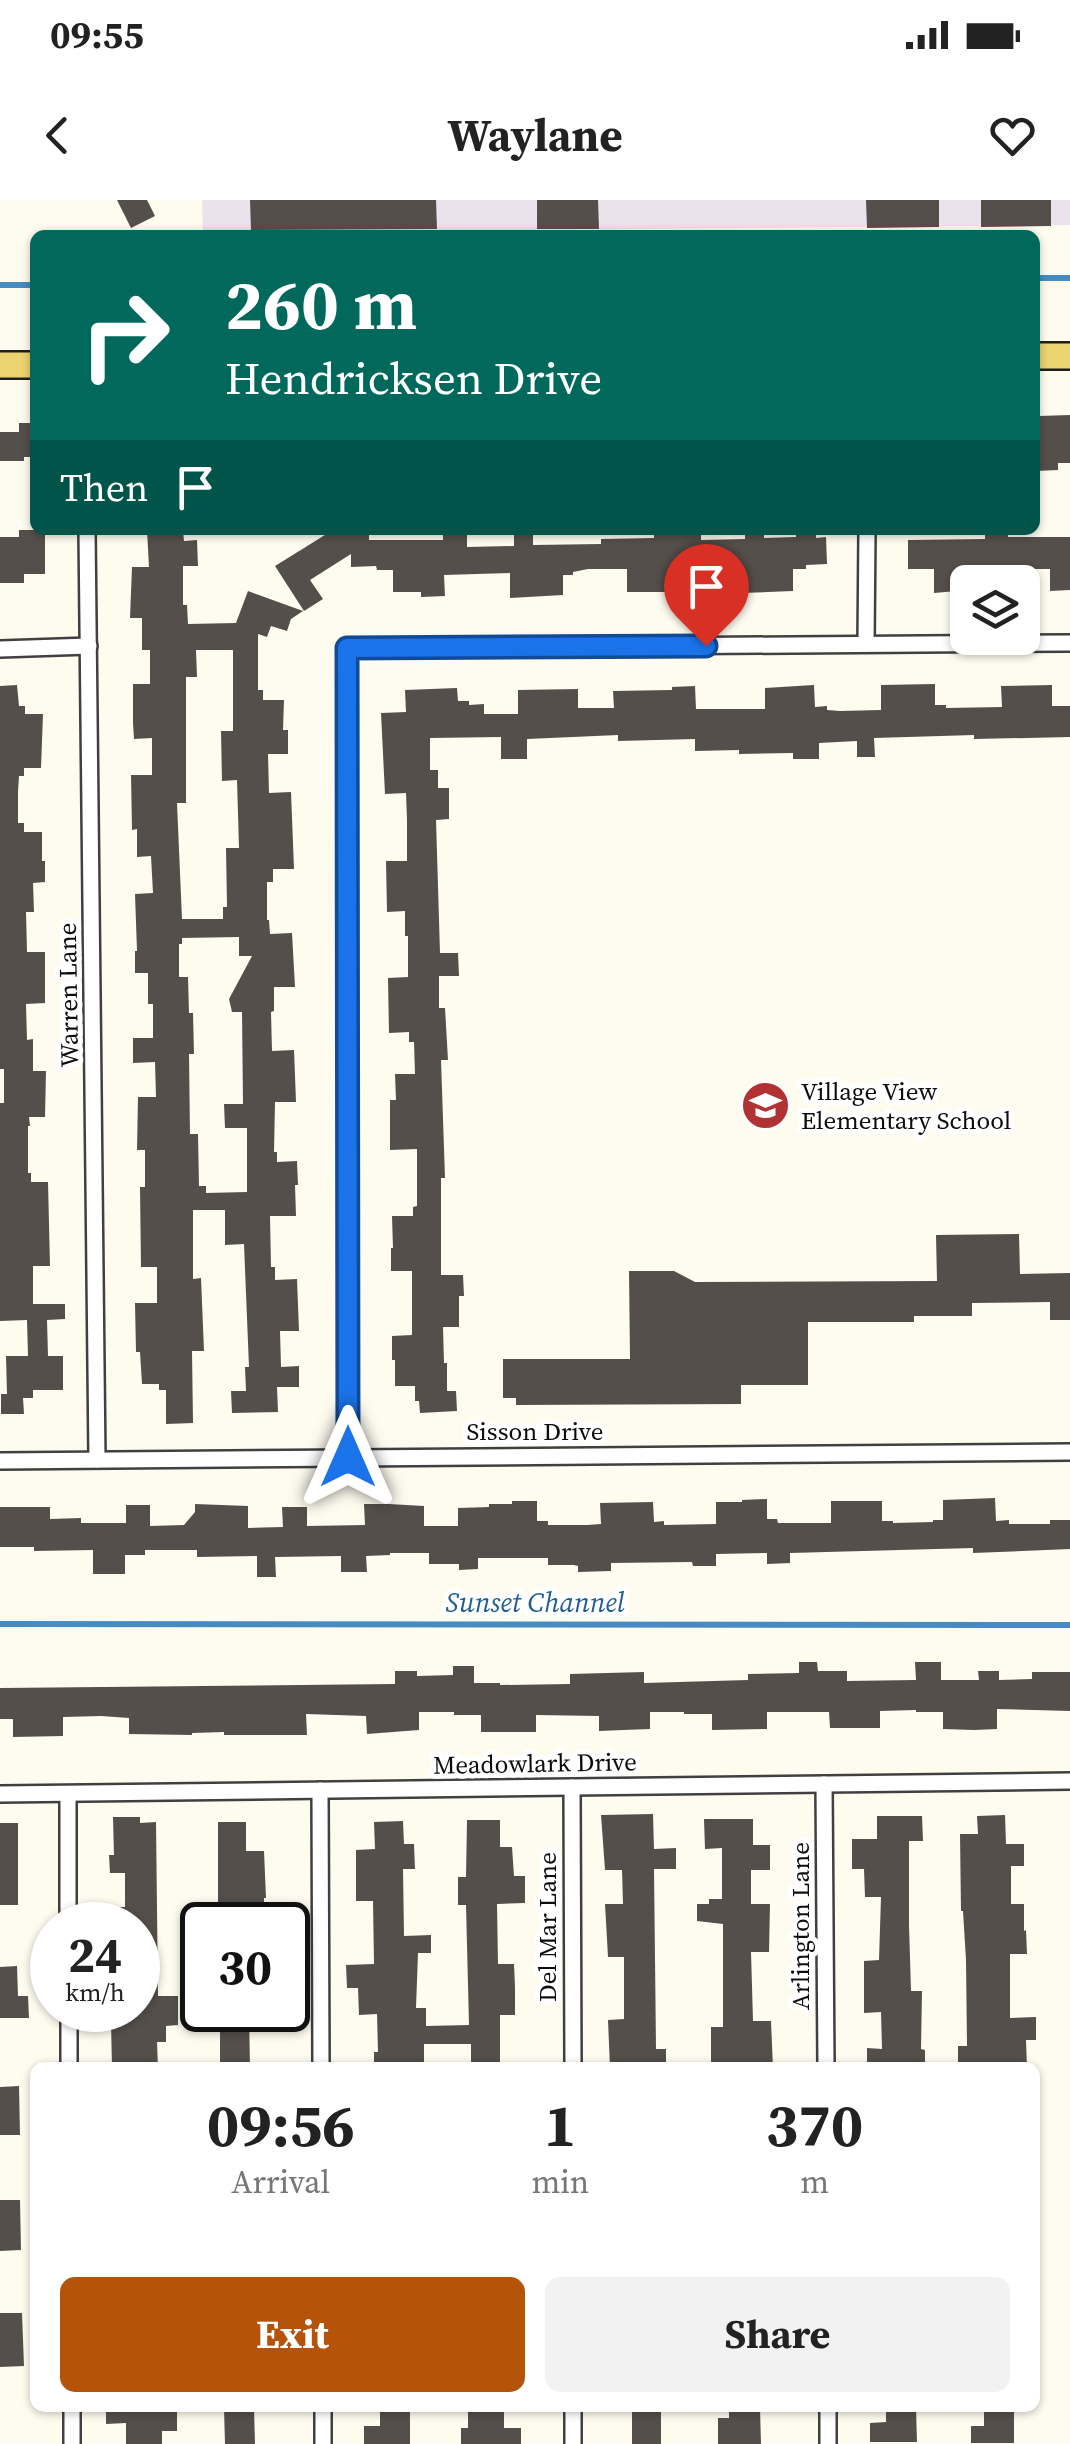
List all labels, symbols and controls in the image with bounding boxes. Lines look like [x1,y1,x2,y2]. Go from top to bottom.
text: 09:55 [50,9,144,61]
text: Waylane [447,104,623,166]
icon: back [30,108,85,163]
icon: heart [985,108,1040,163]
text: 260 m [225,256,417,352]
icon: right [60,270,190,400]
text: Hendricksen Drive [225,347,602,409]
icon: arrive [168,460,223,515]
text: Then [60,462,148,514]
pin [664,544,749,647]
icon: arrive [679,559,734,614]
map controls [950,565,1040,655]
button: layers [950,565,1040,655]
street label: Warren Lane [50,922,86,1068]
place label: Village View Elementary School [801,1074,1011,1137]
school or university icon: Village View Elementary School [740,1079,792,1131]
position arrow [296,1405,400,1509]
street label: Sisson Drive [467,1414,603,1448]
water label: Sunset Channel [446,1583,625,1621]
street label: Meadowlark Drive [433,1744,637,1782]
street label: Arlington Lane [783,1842,817,2010]
street label: Del Mar Lane [530,1852,564,2002]
speed limit sign: 30 [180,1902,310,2032]
text: 24 [68,1920,122,1989]
text: km/h [65,1975,125,2009]
text: 09:56 [207,2084,355,2166]
text: 1 [544,2084,577,2166]
text: 370 [766,2084,863,2166]
text: Arrival [231,2160,330,2204]
text: min [531,2160,589,2204]
text: m [800,2160,829,2204]
button: Exit [60,2277,525,2392]
button: Share [545,2277,1010,2392]

